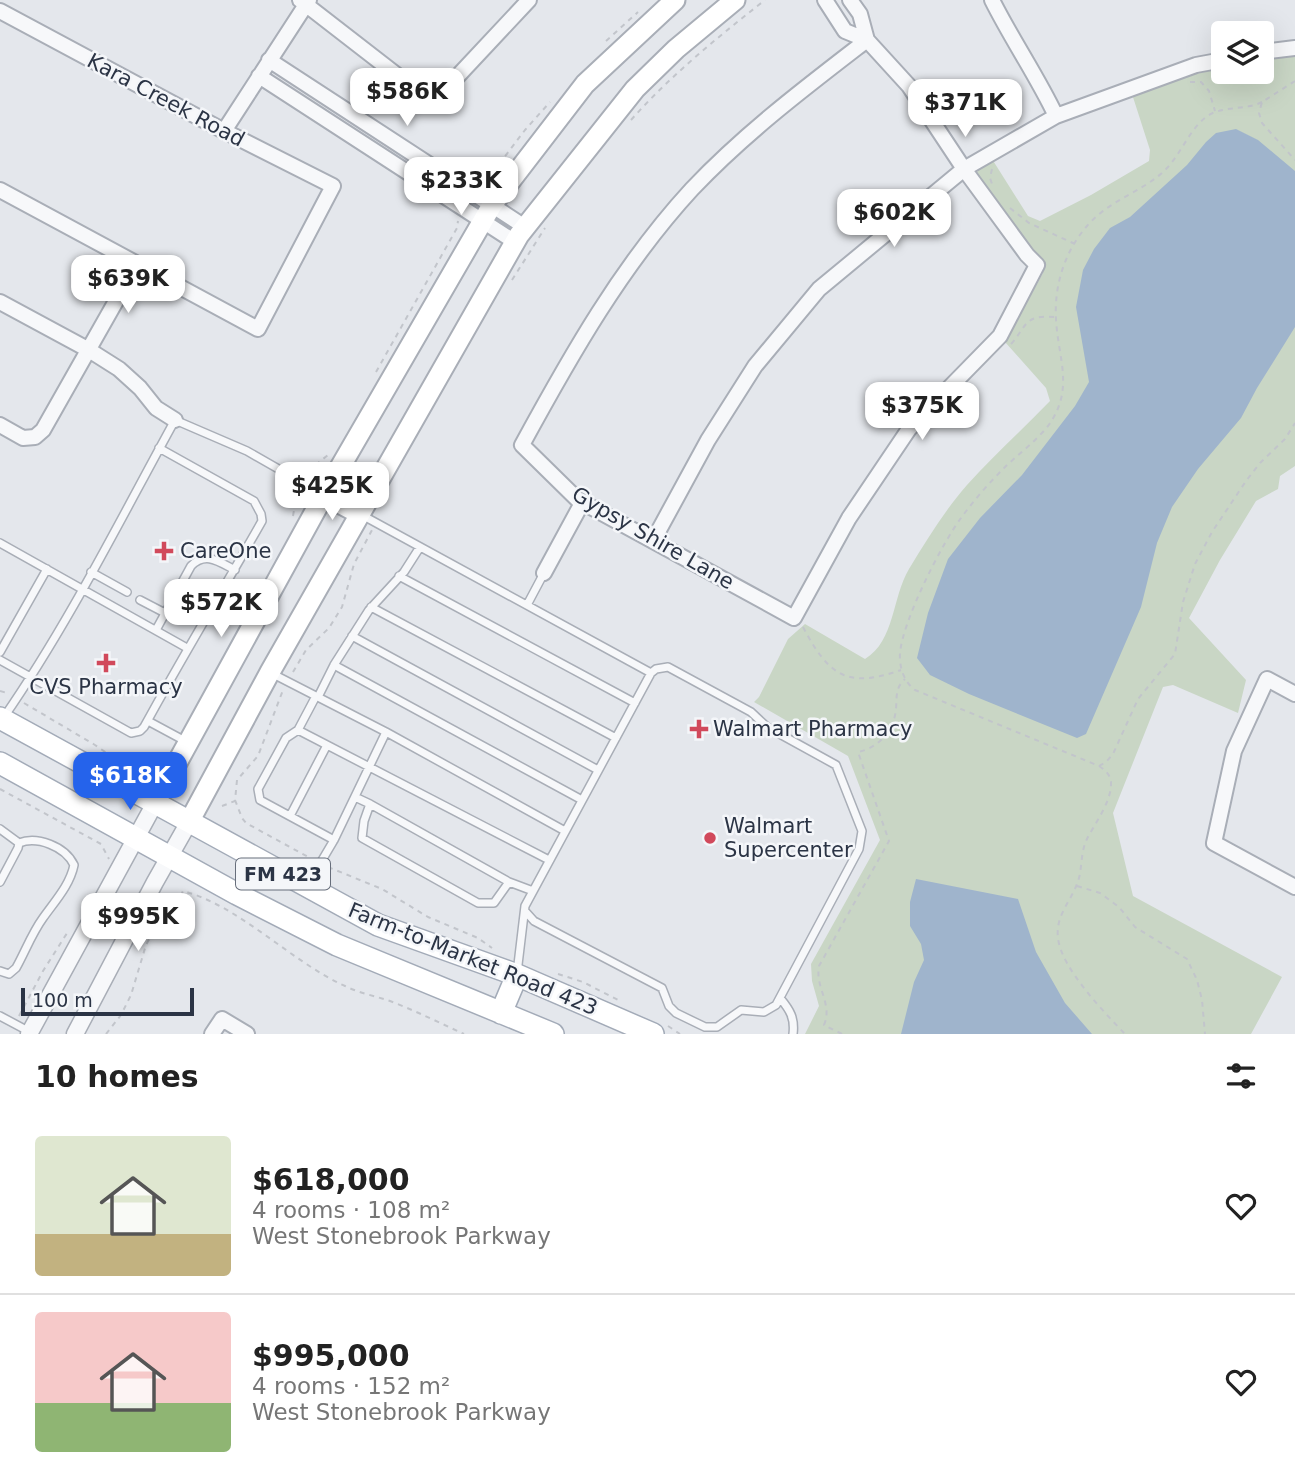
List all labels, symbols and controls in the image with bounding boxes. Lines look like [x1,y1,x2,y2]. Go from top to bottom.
map controls [1211,21,1274,84]
button: layers [1211,21,1274,84]
street label: Kara Creek Road [83,48,249,152]
pin: $586K [358,68,456,128]
text: $586K [366,78,448,104]
pin: $371K [916,80,1014,139]
text: $371K [924,89,1006,115]
pin: $233K [412,158,510,217]
text: $233K [420,167,502,193]
pin: $602K [845,190,943,249]
text: $602K [853,199,935,225]
pin: $639K [79,256,177,315]
text: $639K [87,265,169,291]
pin: $375K [873,382,971,442]
text: $375K [881,392,963,418]
pin: $425K [283,462,381,522]
text: $425K [291,472,373,498]
street label: Gypsy Shire Lane [568,482,738,594]
place label: CareOne [180,539,271,563]
marker: CareOne [154,541,174,561]
pin: $572K [172,580,270,639]
text: $572K [180,589,262,615]
marker: CVS Pharmacy [98,655,114,671]
place label: CVS Pharmacy [29,675,183,699]
place label: Walmart Pharmacy [713,717,912,741]
marker: Walmart Pharmacy [691,721,707,737]
pin: $618K [81,752,179,812]
text: $618K [89,762,171,788]
place label: Walmart Supercenter [724,814,853,862]
marker: Walmart Supercenter [702,830,718,846]
road number: FM 423 [236,859,330,890]
pin: $995K [89,894,187,953]
street label: Farm-to-Market Road 423 [345,898,601,1020]
text: $995K [97,903,179,929]
scale bar [21,985,194,1017]
text: 100 m [32,989,93,1011]
icon: filters [1222,1057,1260,1095]
text: 10 homes [35,1059,199,1094]
text: $618,000 [252,1162,410,1197]
icon: home [91,1164,175,1248]
icon: heart [1222,1187,1260,1225]
text: 4 rooms · 108 m² [252,1197,450,1223]
text: West Stonebrook Parkway [252,1223,551,1249]
text: $995,000 [252,1338,410,1373]
icon: home [91,1340,175,1424]
icon: heart [1222,1363,1260,1401]
text: 4 rooms · 152 m² [252,1373,450,1399]
text: West Stonebrook Parkway [252,1399,551,1425]

